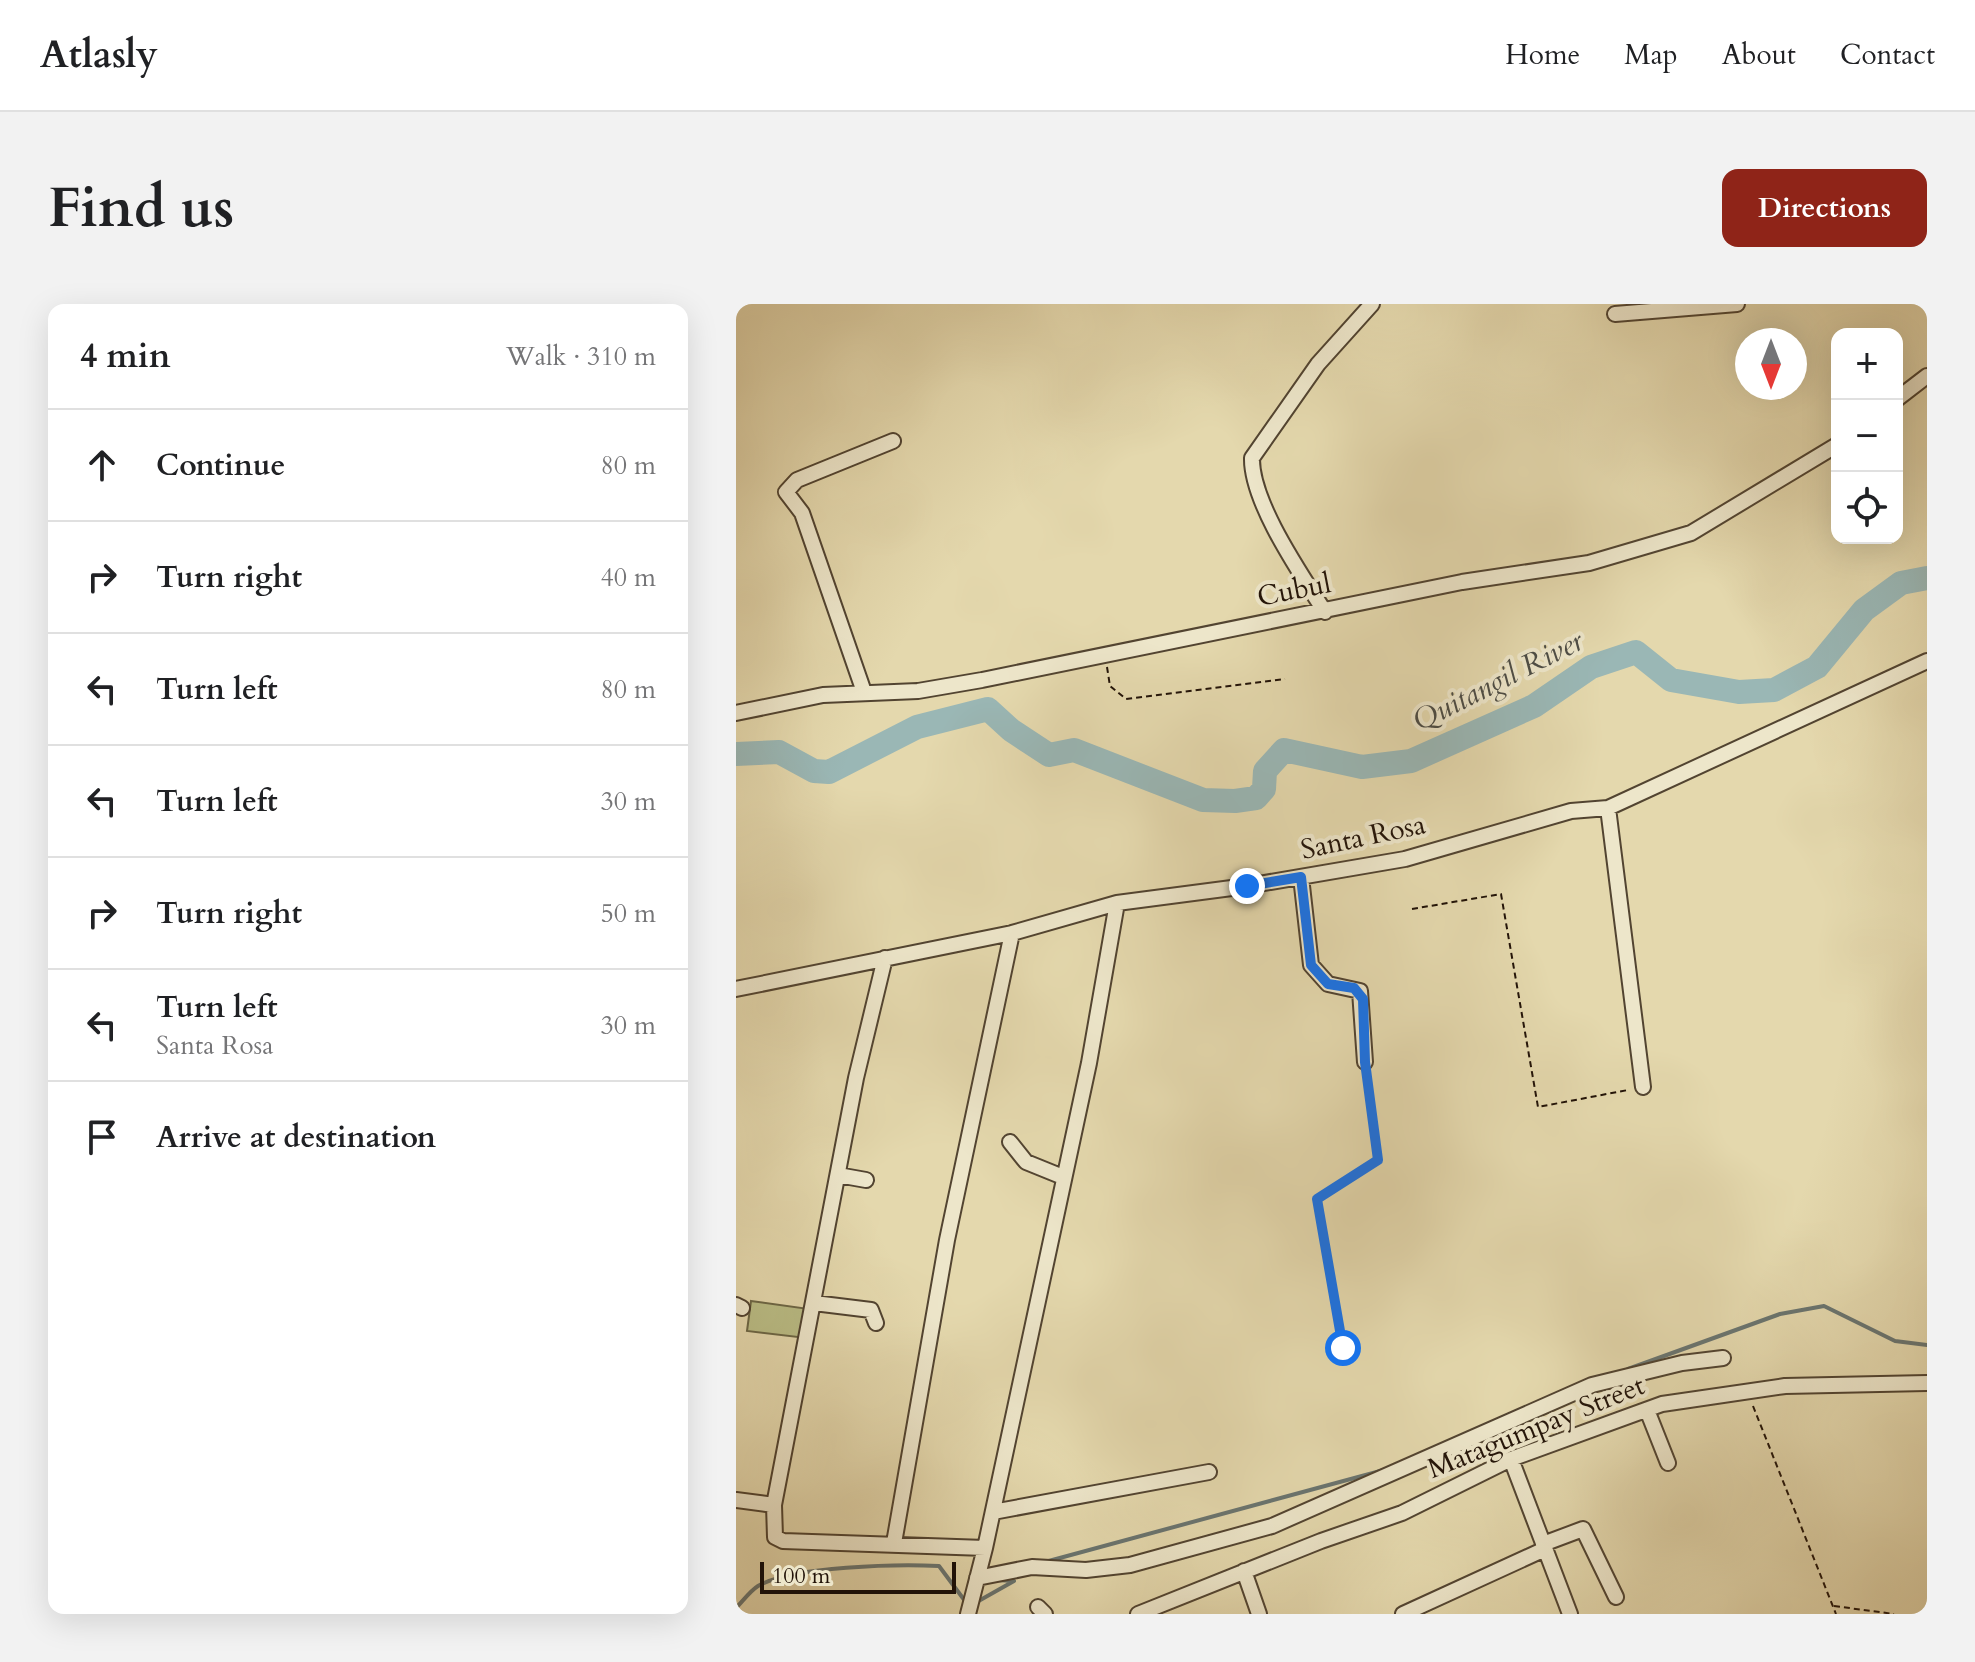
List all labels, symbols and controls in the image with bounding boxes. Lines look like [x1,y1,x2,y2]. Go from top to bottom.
text: Atlasly [40,29,158,81]
text: Home [1505,36,1580,74]
text: Map [1624,36,1678,74]
text: About [1722,36,1796,74]
text: Contact [1840,36,1935,74]
button: Directions [1722,169,1927,247]
text: Find us [48,171,234,246]
north arrow [1735,328,1807,400]
map controls [1831,328,1903,544]
button: + [1831,328,1903,400]
text: 4 min [80,333,171,379]
text: Walk · 310 m [506,339,656,374]
button: − [1831,400,1903,472]
icon: ahead [80,443,124,487]
text: Continue [156,445,285,486]
text: 80 m [600,448,656,483]
button: locate [1831,472,1903,544]
icon: right [80,555,124,599]
text: Turn right [156,557,302,598]
text: 40 m [600,560,656,595]
street label: Cubul [1254,564,1334,616]
water label: Quitangil River [1406,620,1591,742]
icon: left [80,667,124,711]
text: Turn left [156,669,278,710]
text: 80 m [600,672,656,707]
icon: left [80,779,124,823]
text: Turn left [156,781,278,822]
text: 30 m [600,784,656,819]
street label: Santa Rosa [1297,805,1429,869]
route end [1229,868,1265,904]
icon: right [80,891,124,935]
text: Turn right [156,893,302,934]
text: 50 m [600,896,656,931]
text: Turn left [156,987,278,1028]
icon: left [80,1003,124,1047]
text: 30 m [600,1008,656,1043]
text: Santa Rosa [156,1028,273,1063]
icon: arrive [80,1115,124,1159]
text: Arrive at destination [156,1117,436,1158]
route start [1325,1330,1361,1366]
street label: Matagumpay Street [1422,1366,1650,1488]
scale bar [760,1558,956,1594]
text: 100 m [772,1561,830,1591]

